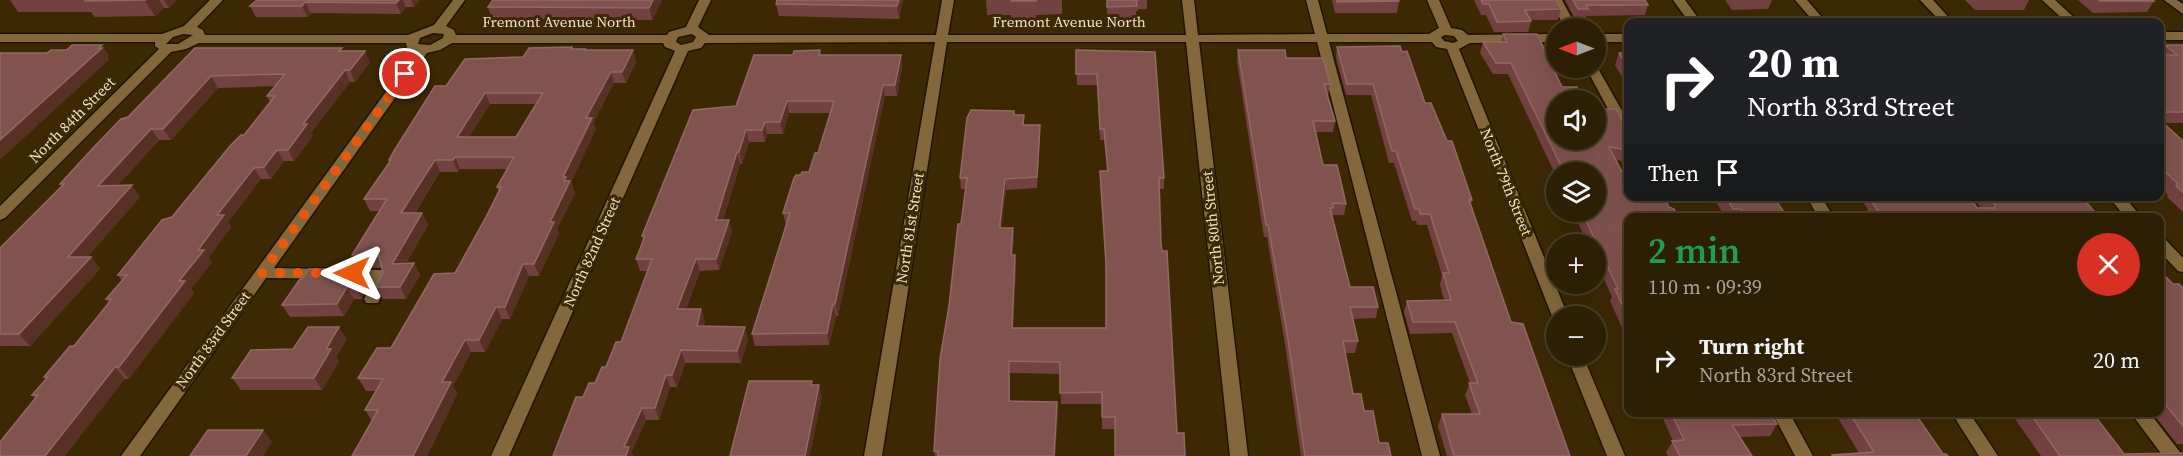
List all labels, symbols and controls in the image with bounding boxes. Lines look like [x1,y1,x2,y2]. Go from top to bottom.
street label: Fremont Avenue North [482,11,636,32]
street label: Fremont Avenue North [992,11,1146,32]
north arrow [1546,18,1606,78]
map controls [1546,18,1606,366]
text: 20 m [1747,33,1840,91]
icon: right [1648,42,1726,120]
pin [379,48,430,99]
icon: arrive [388,57,421,90]
street label: North 84th Street [24,72,120,167]
text: North 83rd Street [1747,88,1954,125]
button: sound [1546,90,1606,150]
street label: North 79th Street [1475,125,1538,239]
icon: arrive [1711,156,1744,189]
text: Then [1648,158,1699,188]
button: layers [1546,162,1606,222]
street label: North 80th Street [1196,170,1229,286]
street label: North 81st Street [890,171,929,285]
street label: North 82nd Street [558,194,625,310]
text: 2 min [1648,226,1740,275]
button: close [2077,233,2140,296]
button: + [1546,234,1606,294]
position arrow [320,241,384,305]
text: 110 m · 09:39 [1648,273,1762,301]
street label: North 83rd Street [170,287,255,392]
button: − [1546,306,1606,366]
text: Turn right [1699,331,1804,361]
icon: right [1648,344,1681,377]
text: 20 m [2093,345,2140,375]
text: North 83rd Street [1699,361,1852,389]

